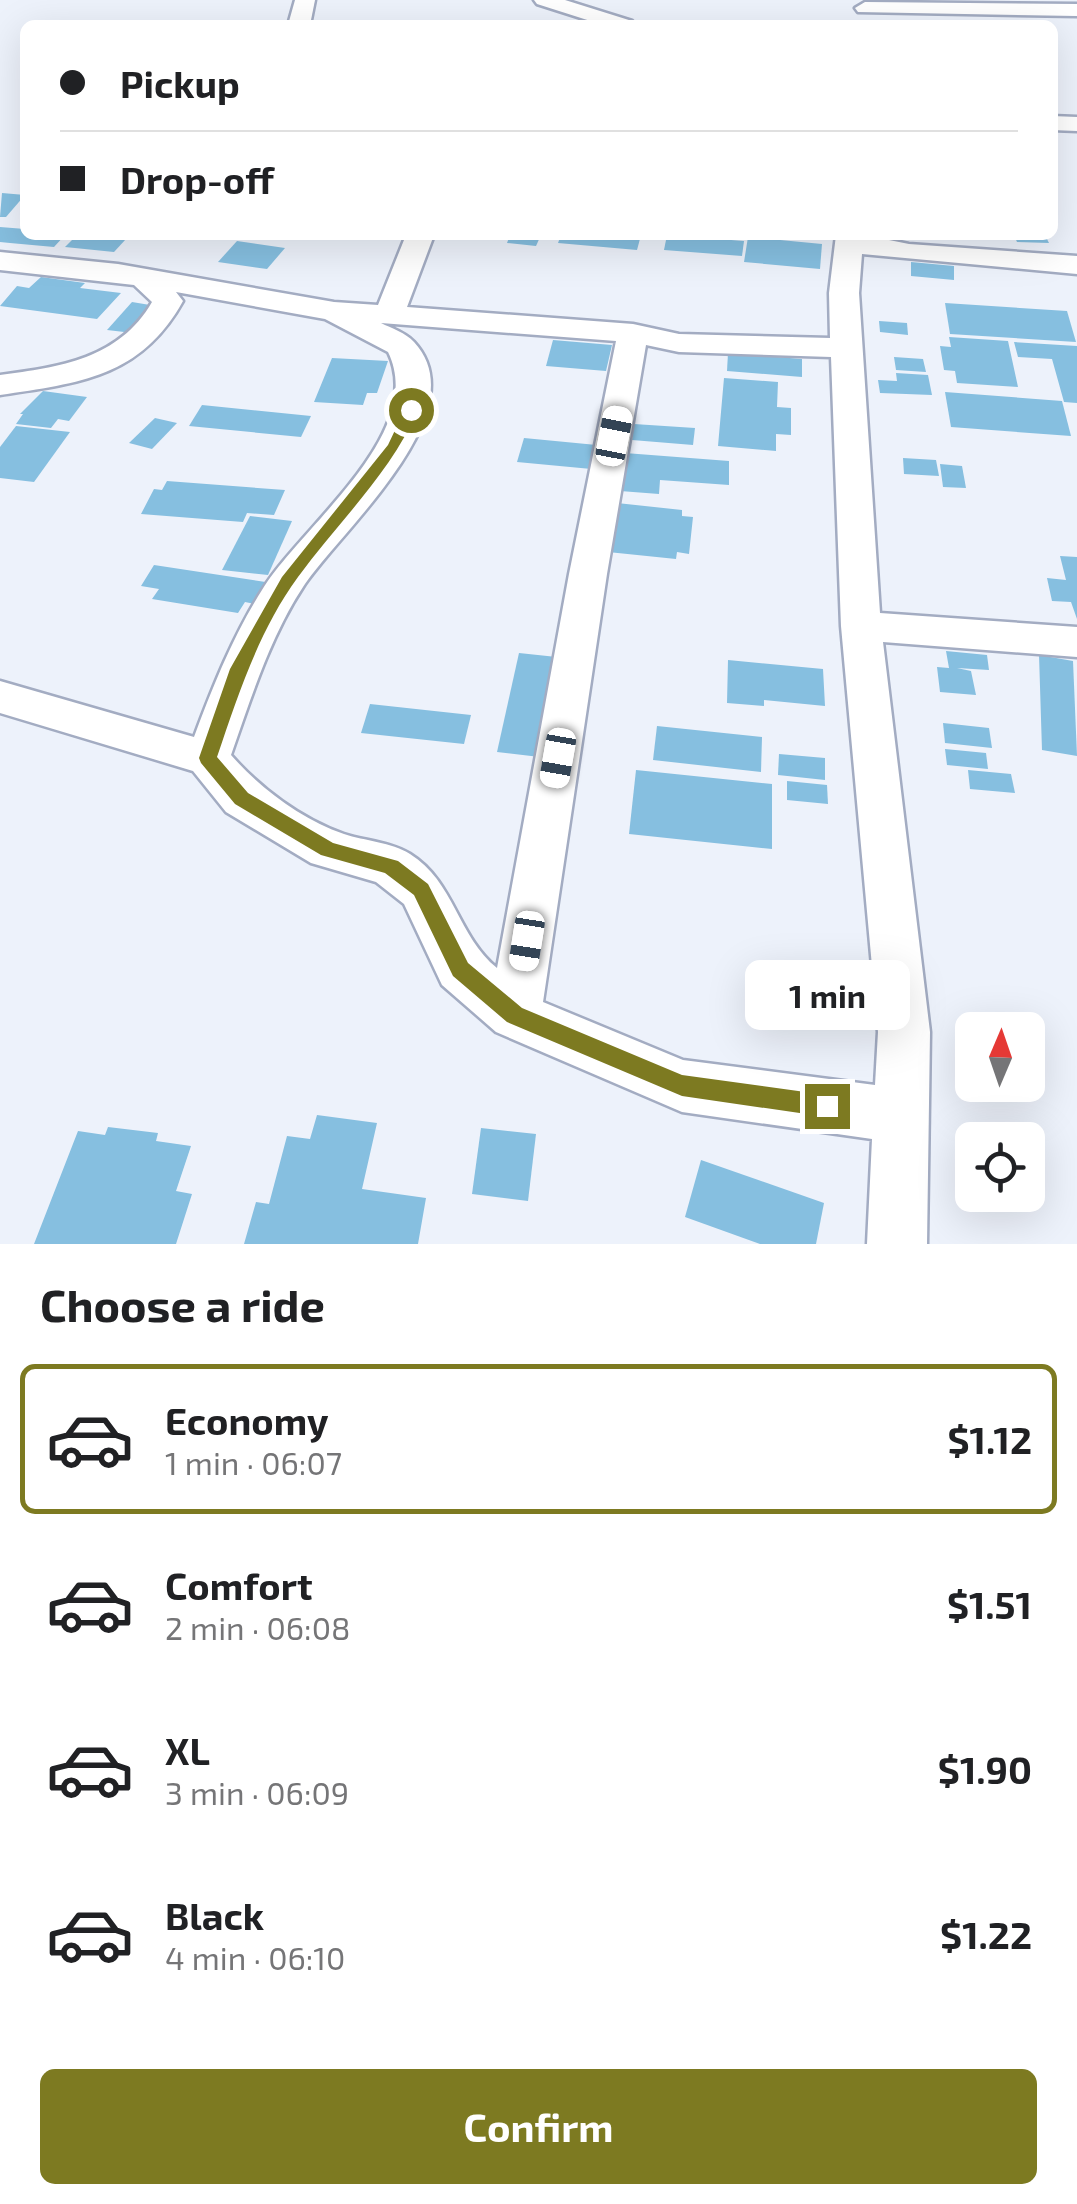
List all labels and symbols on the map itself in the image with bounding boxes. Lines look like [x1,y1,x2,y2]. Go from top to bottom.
route start [389,388,434,433]
car [594,404,634,468]
car [538,726,578,790]
car [507,909,547,973]
callout: 1 min [744,961,910,1031]
north arrow [955,1012,1045,1102]
route end [805,1084,850,1129]

